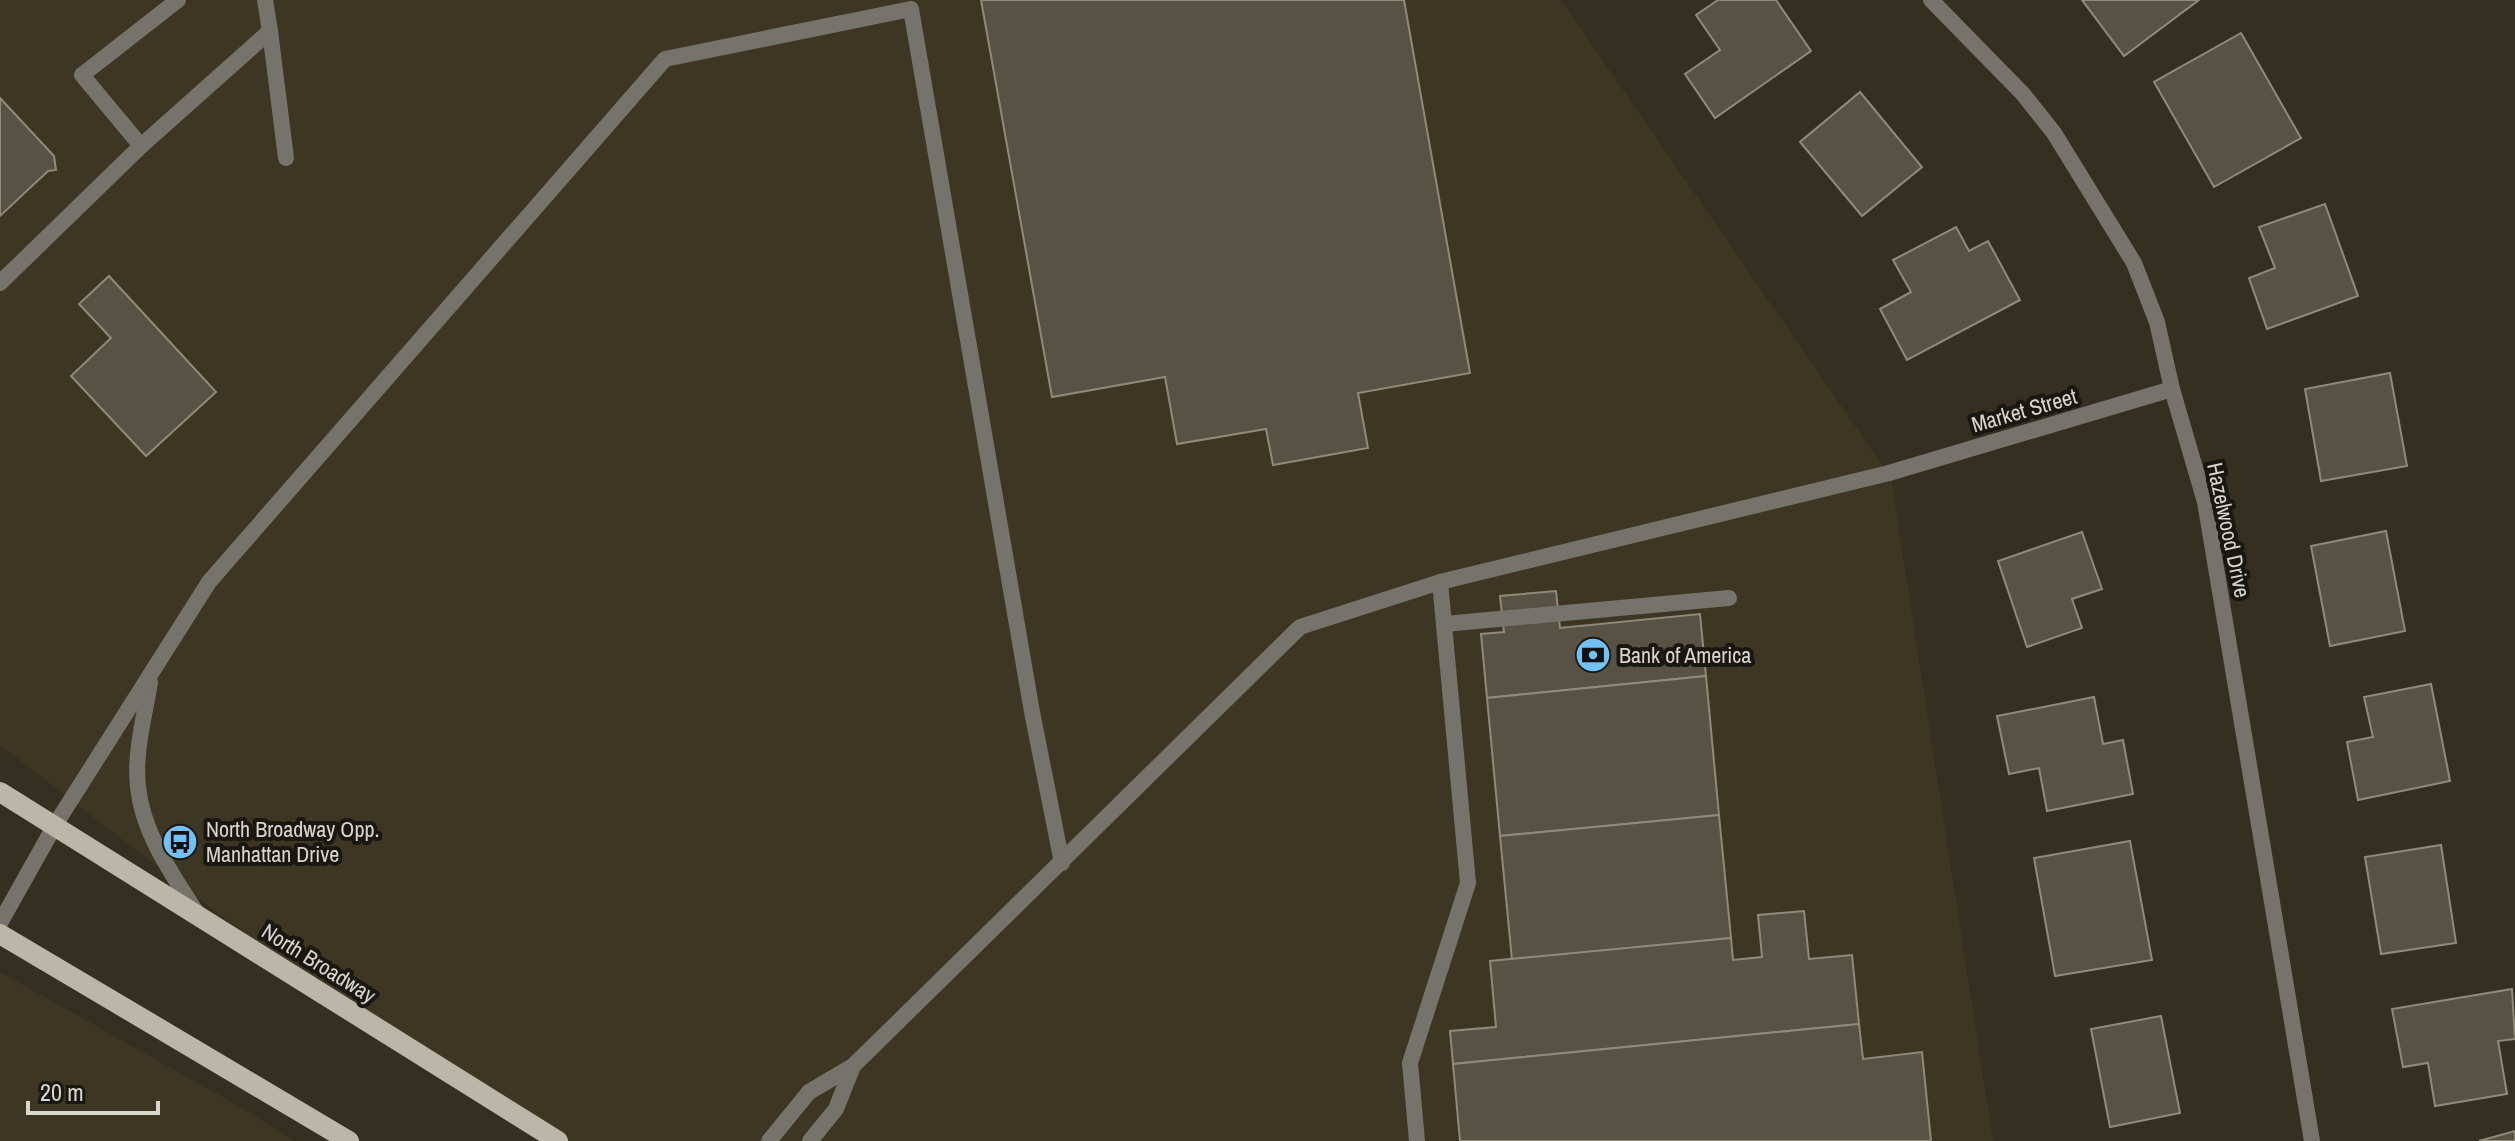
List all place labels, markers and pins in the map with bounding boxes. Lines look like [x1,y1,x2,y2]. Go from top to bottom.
bank icon: Bank of America [1574,636,1612,674]
place label: Bank of America [1619,640,1751,670]
place label: North Broadway Opp. Manhattan Drive [206,814,379,869]
bus stop icon: North Broadway Opp. Manhattan Drive [161,823,199,861]

